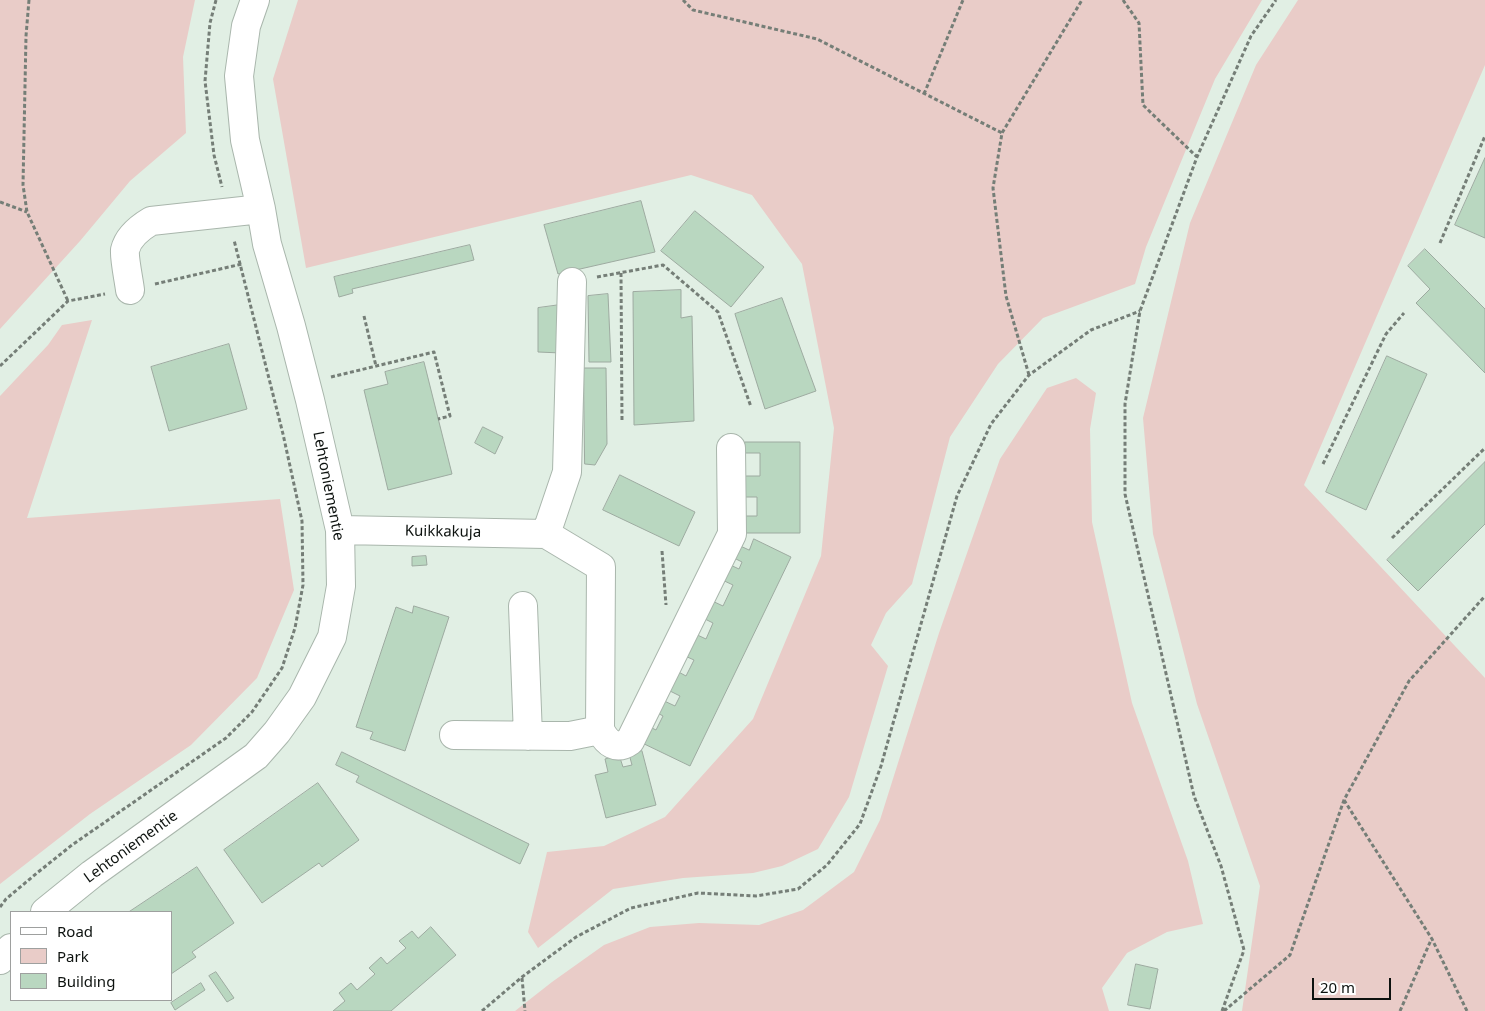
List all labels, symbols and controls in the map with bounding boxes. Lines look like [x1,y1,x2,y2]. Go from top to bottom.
street label: Lehtoniementie [309,430,347,542]
street label: Kuikkakuja [405,522,481,542]
street label: Lehtoniementie [81,807,181,887]
legend [10,911,172,1001]
text: Road [57,921,93,941]
text: Park [57,946,89,966]
scale bar [1315,968,1394,1000]
text: Building [57,971,115,991]
text: 20 m [1320,977,1355,997]

